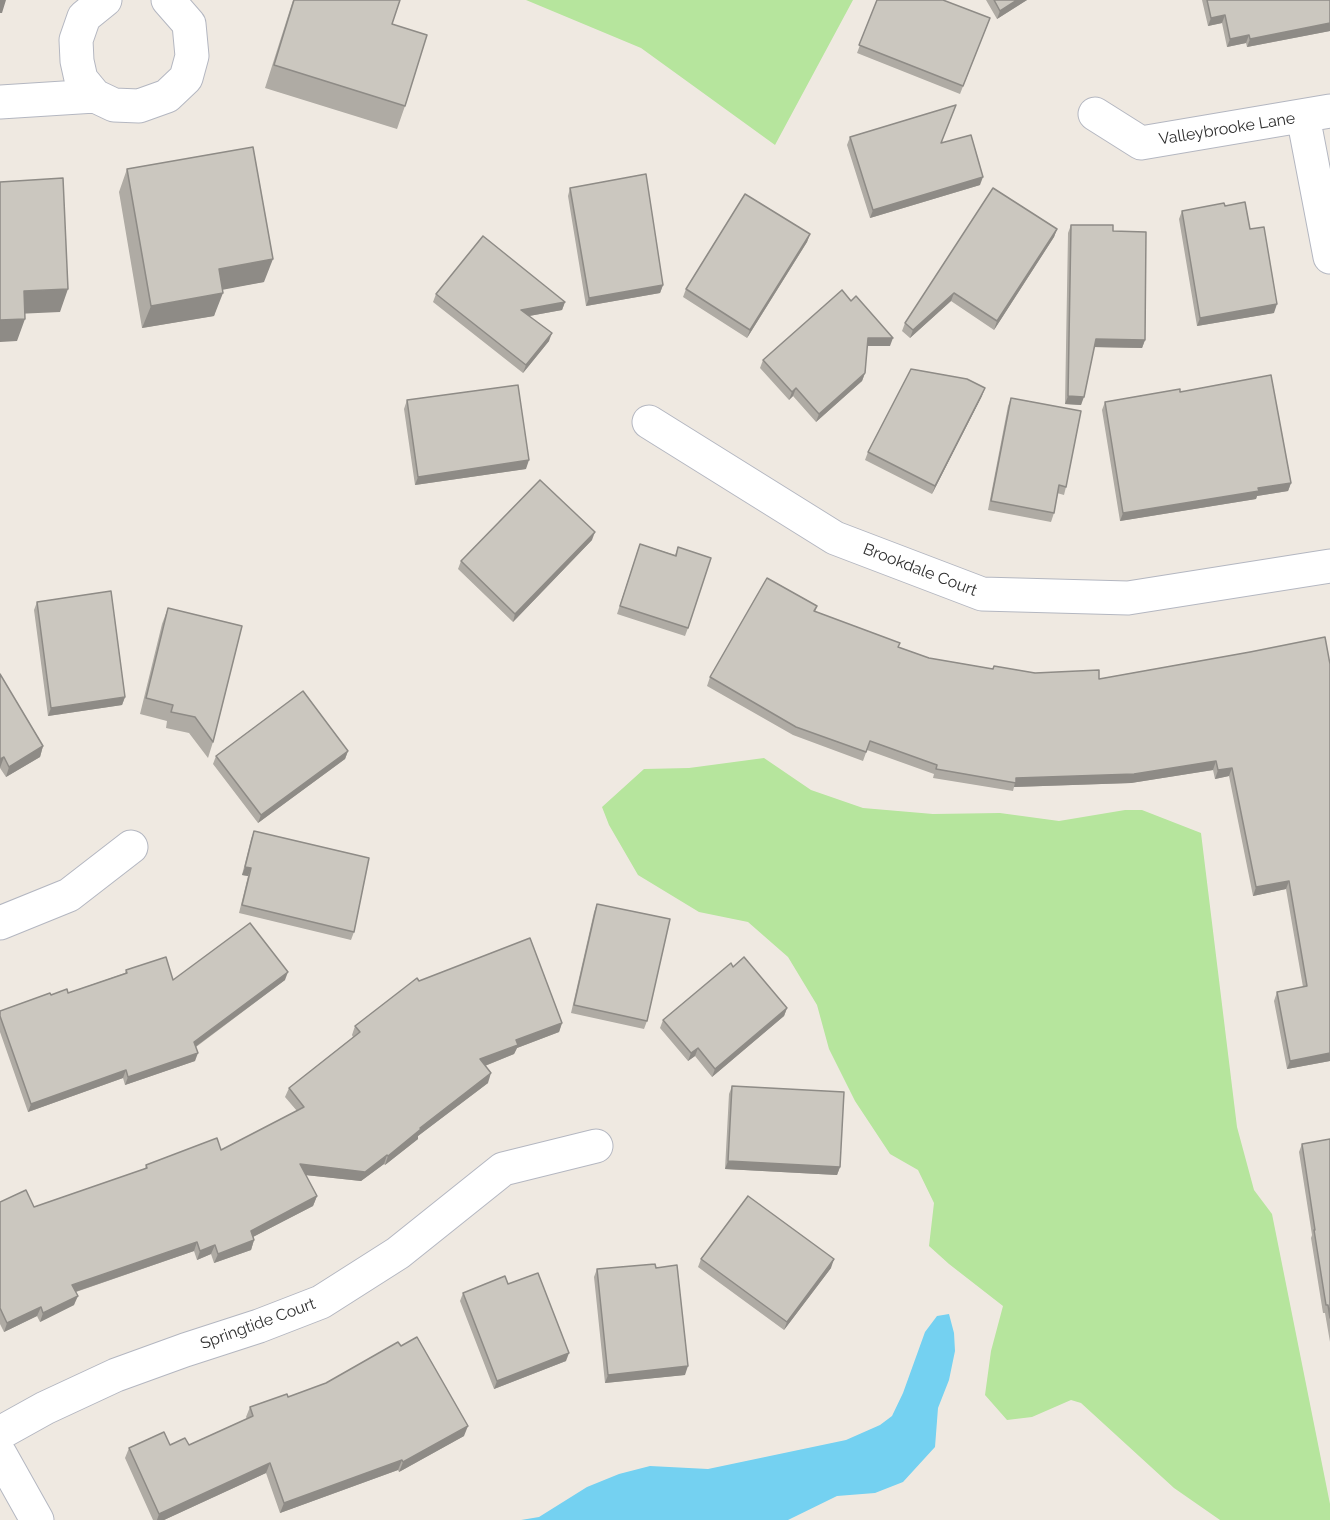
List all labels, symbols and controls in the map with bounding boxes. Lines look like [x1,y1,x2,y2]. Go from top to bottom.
street label: Valleybrooke Lane [1157,109,1297,149]
street label: Brookdale Court [860,539,980,601]
street label: Springtide Court [198,1294,318,1354]

